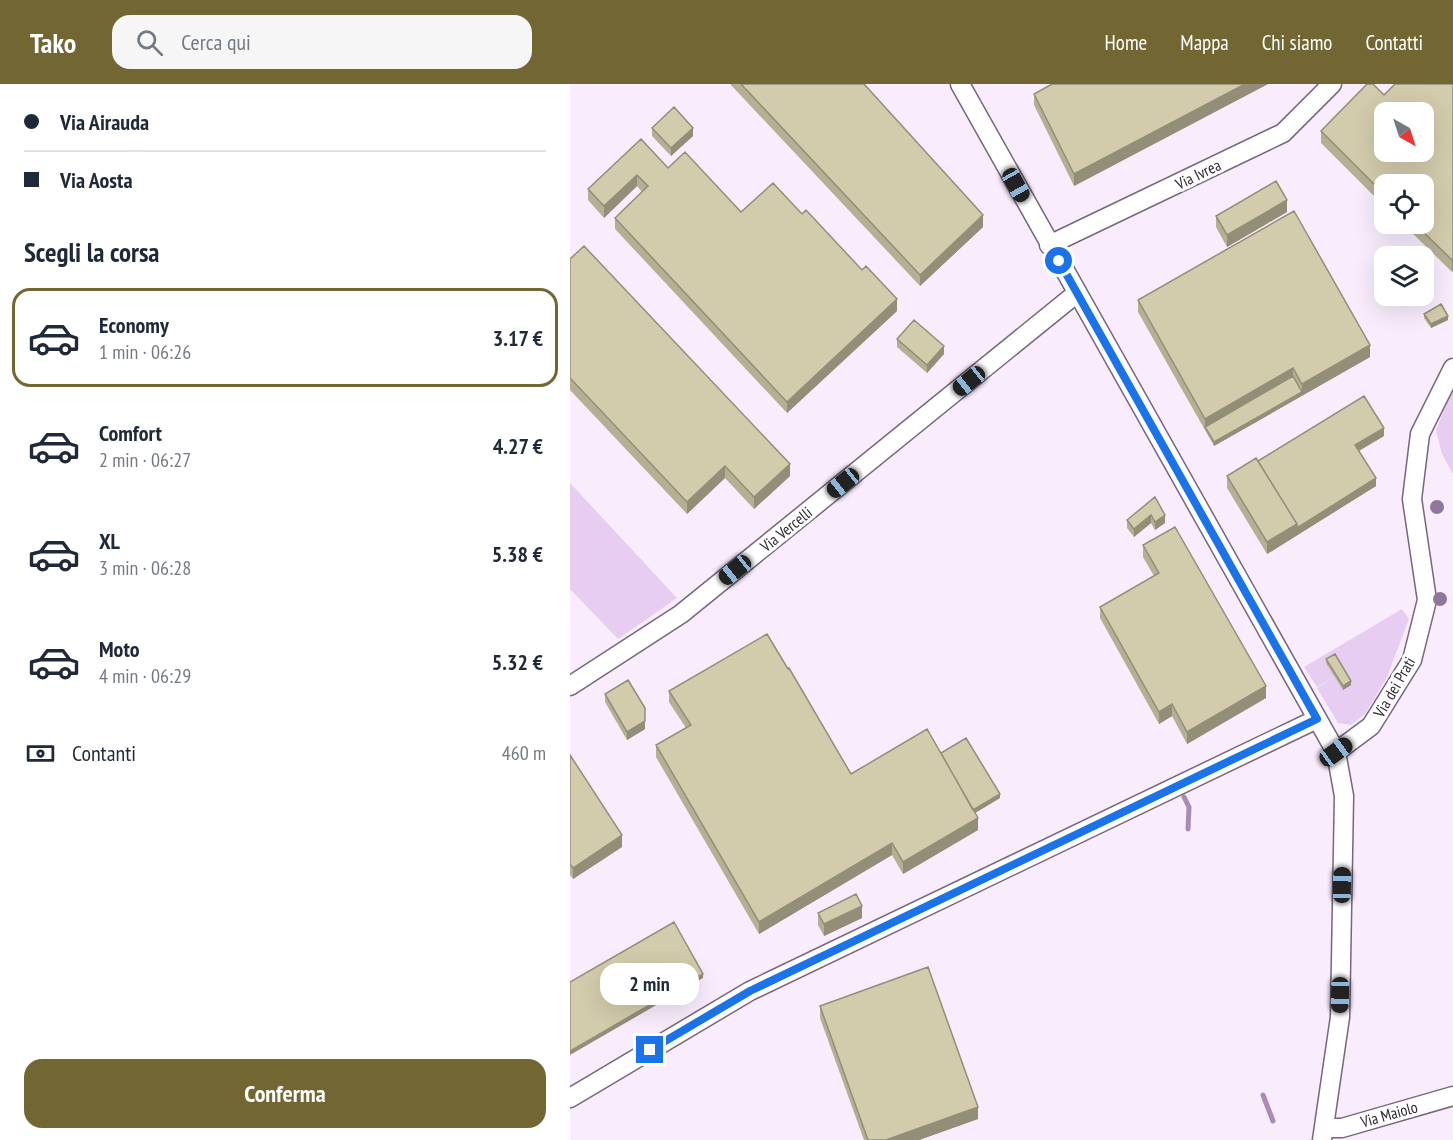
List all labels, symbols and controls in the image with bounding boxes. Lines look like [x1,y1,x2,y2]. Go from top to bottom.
search box [112,15,532,69]
text: Tako [30,24,76,61]
icon: search [133,26,166,59]
text: Cerca qui [181,28,251,56]
text: Home [1105,29,1147,56]
text: Mappa [1180,29,1229,56]
text: Chi siamo [1262,29,1332,56]
text: Contatti [1365,29,1423,56]
north arrow [1374,102,1434,162]
map controls [1374,102,1434,306]
text: Via Airauda [60,108,149,136]
street label: Via Ivrea [1171,154,1224,194]
car [999,165,1033,205]
text: Via Aosta [60,166,133,194]
button: locate [1374,174,1434,234]
text: Scegli la corsa [24,235,160,269]
button: layers [1374,246,1434,306]
route start [1045,247,1072,274]
icon: car [27,311,81,365]
text: Economy [99,311,169,339]
text: 3.17 € [493,324,543,352]
text: 1 min · 06:26 [99,339,191,365]
car [949,363,989,399]
icon: car [27,419,81,473]
text: Comfort [99,419,162,447]
text: 4.27 € [493,432,543,460]
text: 2 min · 06:27 [99,447,191,473]
car [823,465,863,501]
street label: Via Vercelli [755,502,816,557]
icon: car [27,527,81,581]
text: XL [99,527,120,555]
text: 5.38 € [492,540,543,568]
car [715,552,755,588]
text: 3 min · 06:28 [99,555,191,581]
icon: car [27,635,81,689]
text: Moto [99,635,140,663]
text: 5.32 € [492,648,543,676]
street label: Via dei Prati [1368,653,1419,722]
text: 4 min · 06:29 [99,663,191,689]
car [1316,734,1356,770]
icon: cash [24,737,57,770]
text: Contanti [72,739,136,767]
text: 460 m [502,740,546,766]
car [1333,867,1351,903]
callout: 2 min [601,963,700,1005]
text: 2 min [629,971,670,997]
car [1331,977,1349,1013]
route end [636,1036,663,1063]
button: Conferma [24,1059,546,1128]
street label: Via Maiolo [1357,1096,1420,1132]

